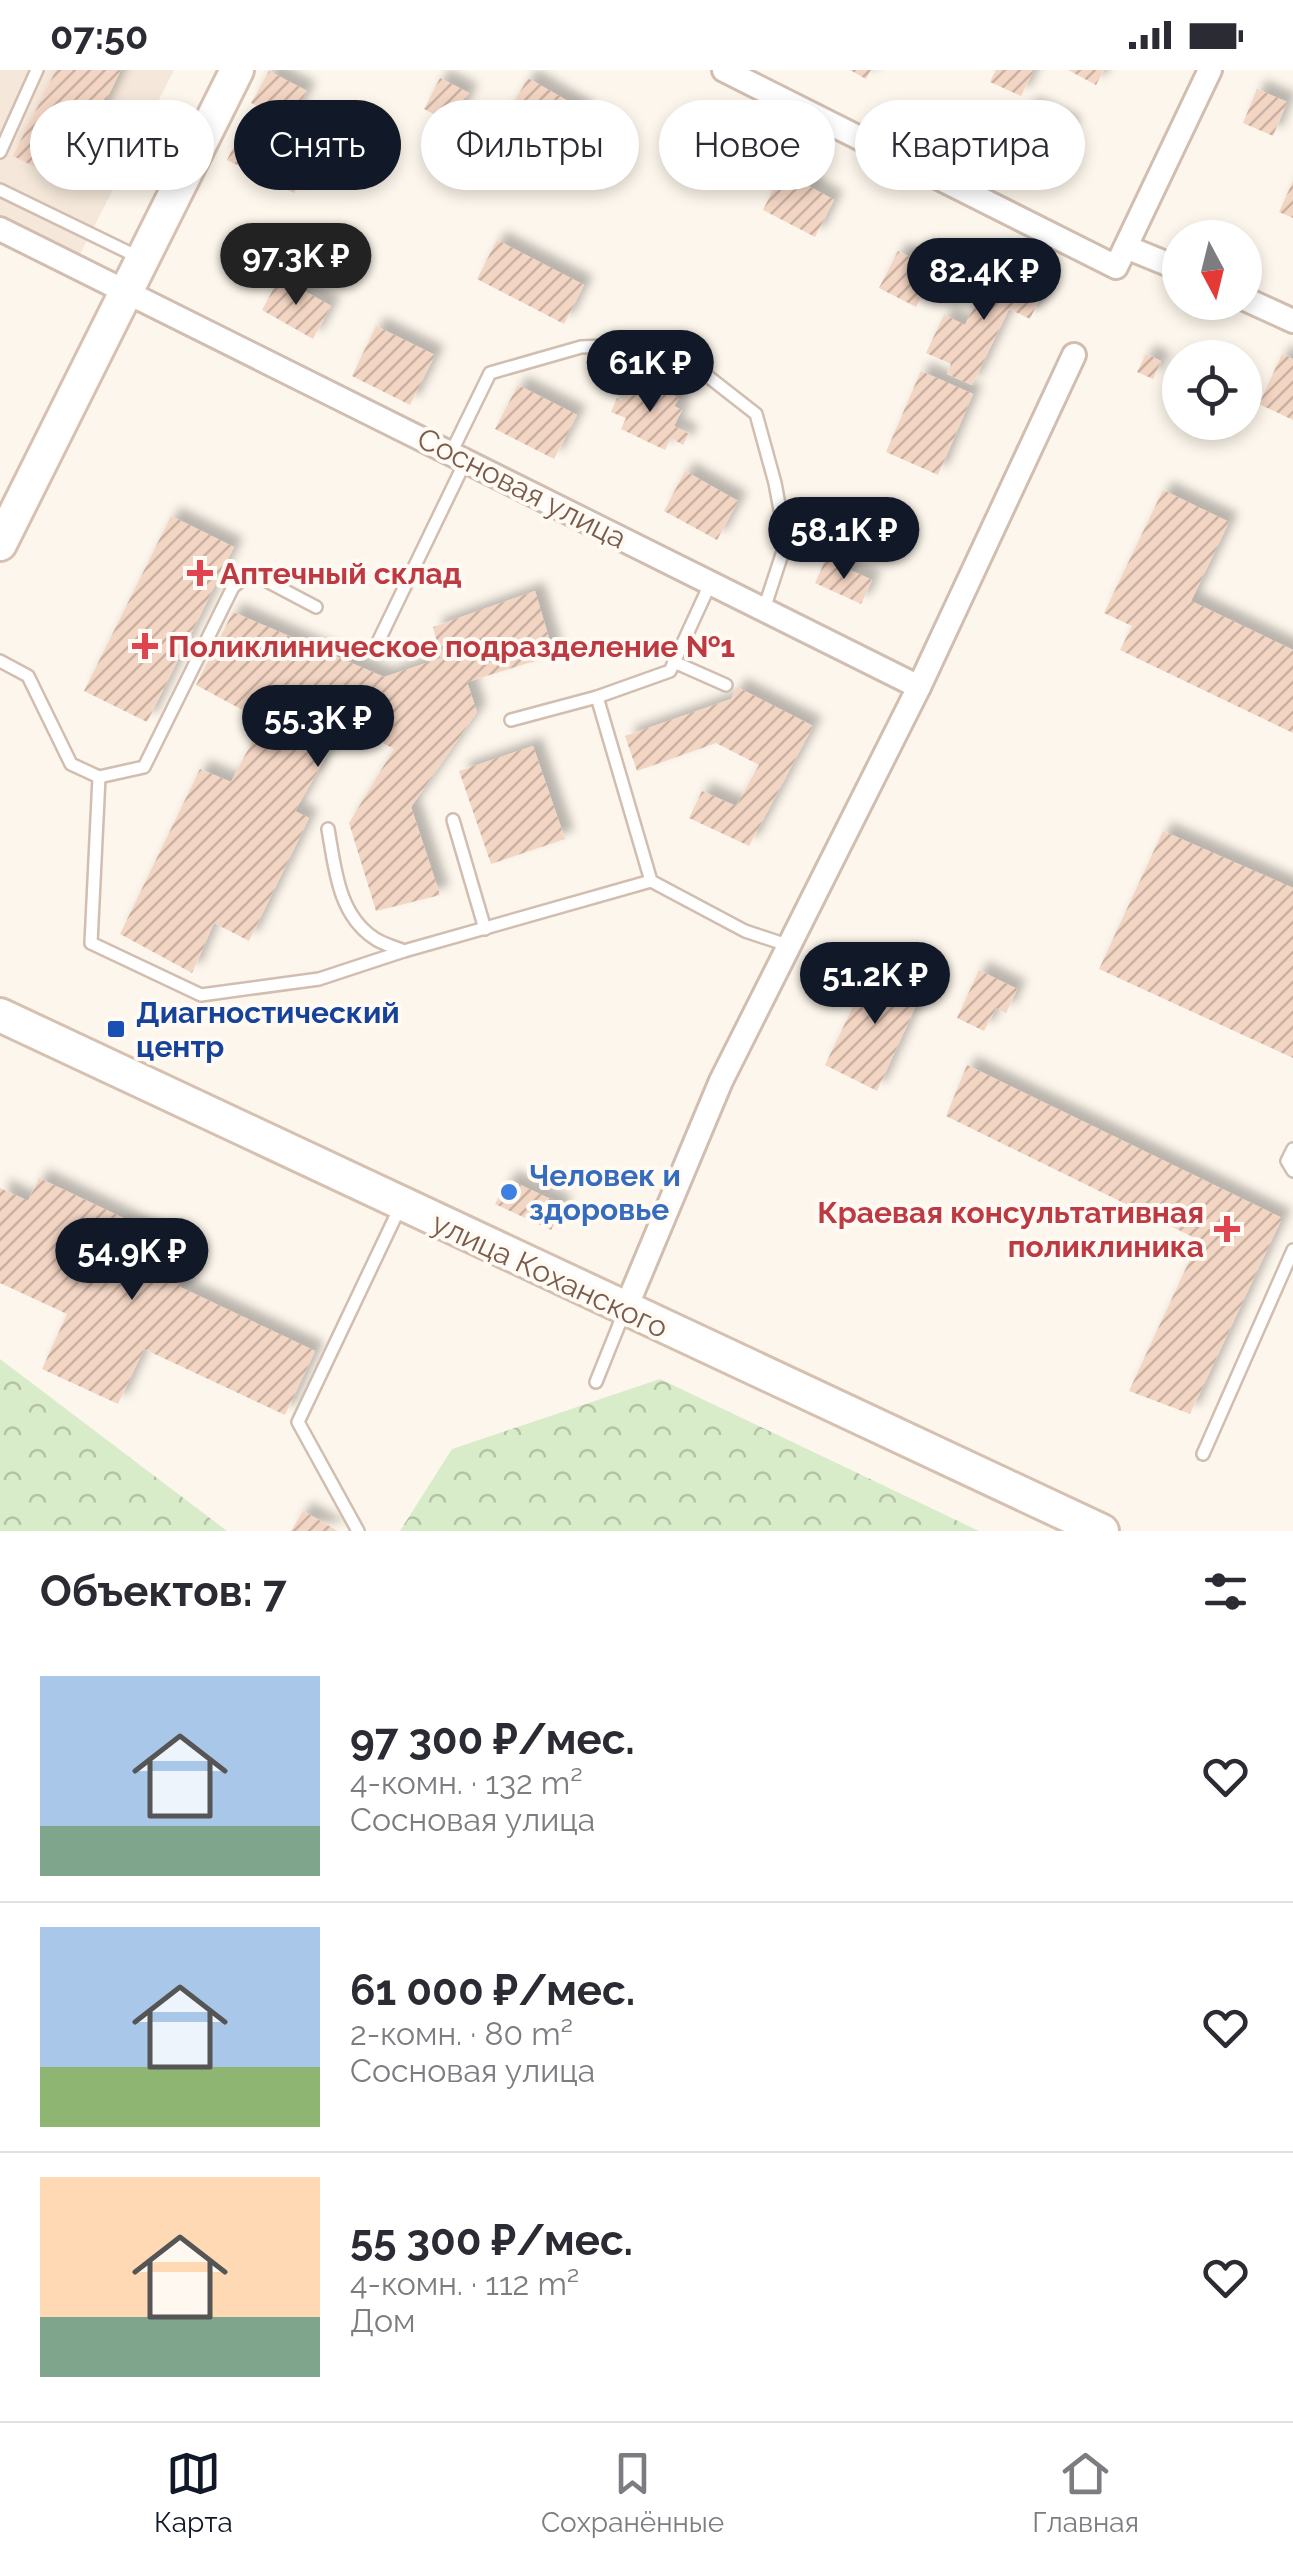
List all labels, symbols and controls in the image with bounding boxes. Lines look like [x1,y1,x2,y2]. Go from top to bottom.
text: 07:50 [50,13,148,58]
chip: Купить [30,100,214,190]
chip: Снять [234,100,401,190]
chip: Фильтры [421,100,639,190]
chip: Новое [659,100,835,190]
chip: Квартира [855,100,1085,190]
north arrow [1162,220,1262,320]
map controls [1162,220,1262,440]
pin: 97.3K ₽ [204,223,388,308]
text: 97.3K ₽ [242,237,350,274]
pin: 82.4K ₽ [892,238,1076,323]
text: 82.4K ₽ [929,252,1039,289]
pin: 61K ₽ [580,330,720,415]
button: locate [1162,340,1262,440]
text: 61K ₽ [609,344,691,381]
street label: Сосновая улица [412,420,632,556]
pin: 58.1K ₽ [752,497,936,582]
text: 58.1K ₽ [790,511,898,548]
place label: Аптечный склад [220,556,462,591]
marker: Аптечный склад [189,562,211,584]
place label: Поликлиническое подразделение №1 [168,629,735,664]
marker: Поликлиническое подразделение №1 [132,633,158,659]
pin: 55.3K ₽ [226,685,410,770]
text: 55.3K ₽ [264,699,372,736]
pin: 51.2K ₽ [783,942,967,1027]
text: 51.2K ₽ [822,956,928,993]
place label: Диагностический центр [136,995,400,1064]
marker: Диагностический центр [105,1018,127,1040]
place label: Человек и здоровье [529,1158,681,1227]
marker: Человек и здоровье [498,1181,520,1203]
place label: Краевая консультативная поликлиника [817,1195,1204,1264]
street label: улица Коханского [426,1205,674,1345]
marker: Краевая консультативная поликлиника [1214,1216,1240,1242]
pin: 54.9K ₽ [40,1218,224,1303]
text: 54.9K ₽ [77,1232,187,1269]
icon: filters [1198,1564,1253,1619]
text: Объектов: 7 [40,1567,287,1616]
text: 97 300 ₽/мес. [350,1715,635,1764]
icon: home [120,1716,240,1836]
icon: heart [1198,1749,1253,1804]
text: 4-комн. · 132 m² [350,1764,583,1801]
text: Сосновая улица [350,1801,595,1838]
text: 61 000 ₽/мес. [350,1966,635,2015]
icon: home [120,1967,240,2087]
icon: heart [1198,2000,1253,2055]
text: 2-комн. · 80 m² [350,2015,573,2052]
text: Сосновая улица [350,2052,595,2089]
text: 55 300 ₽/мес. [350,2216,633,2265]
icon: home [120,2217,240,2337]
icon: heart [1198,2250,1253,2305]
text: 4-комн. · 112 m² [350,2265,579,2302]
text: Дом [350,2302,415,2339]
tab: Карта [154,2446,233,2539]
tab: Сохранённые [541,2446,724,2539]
tab: Главная [1032,2446,1139,2539]

